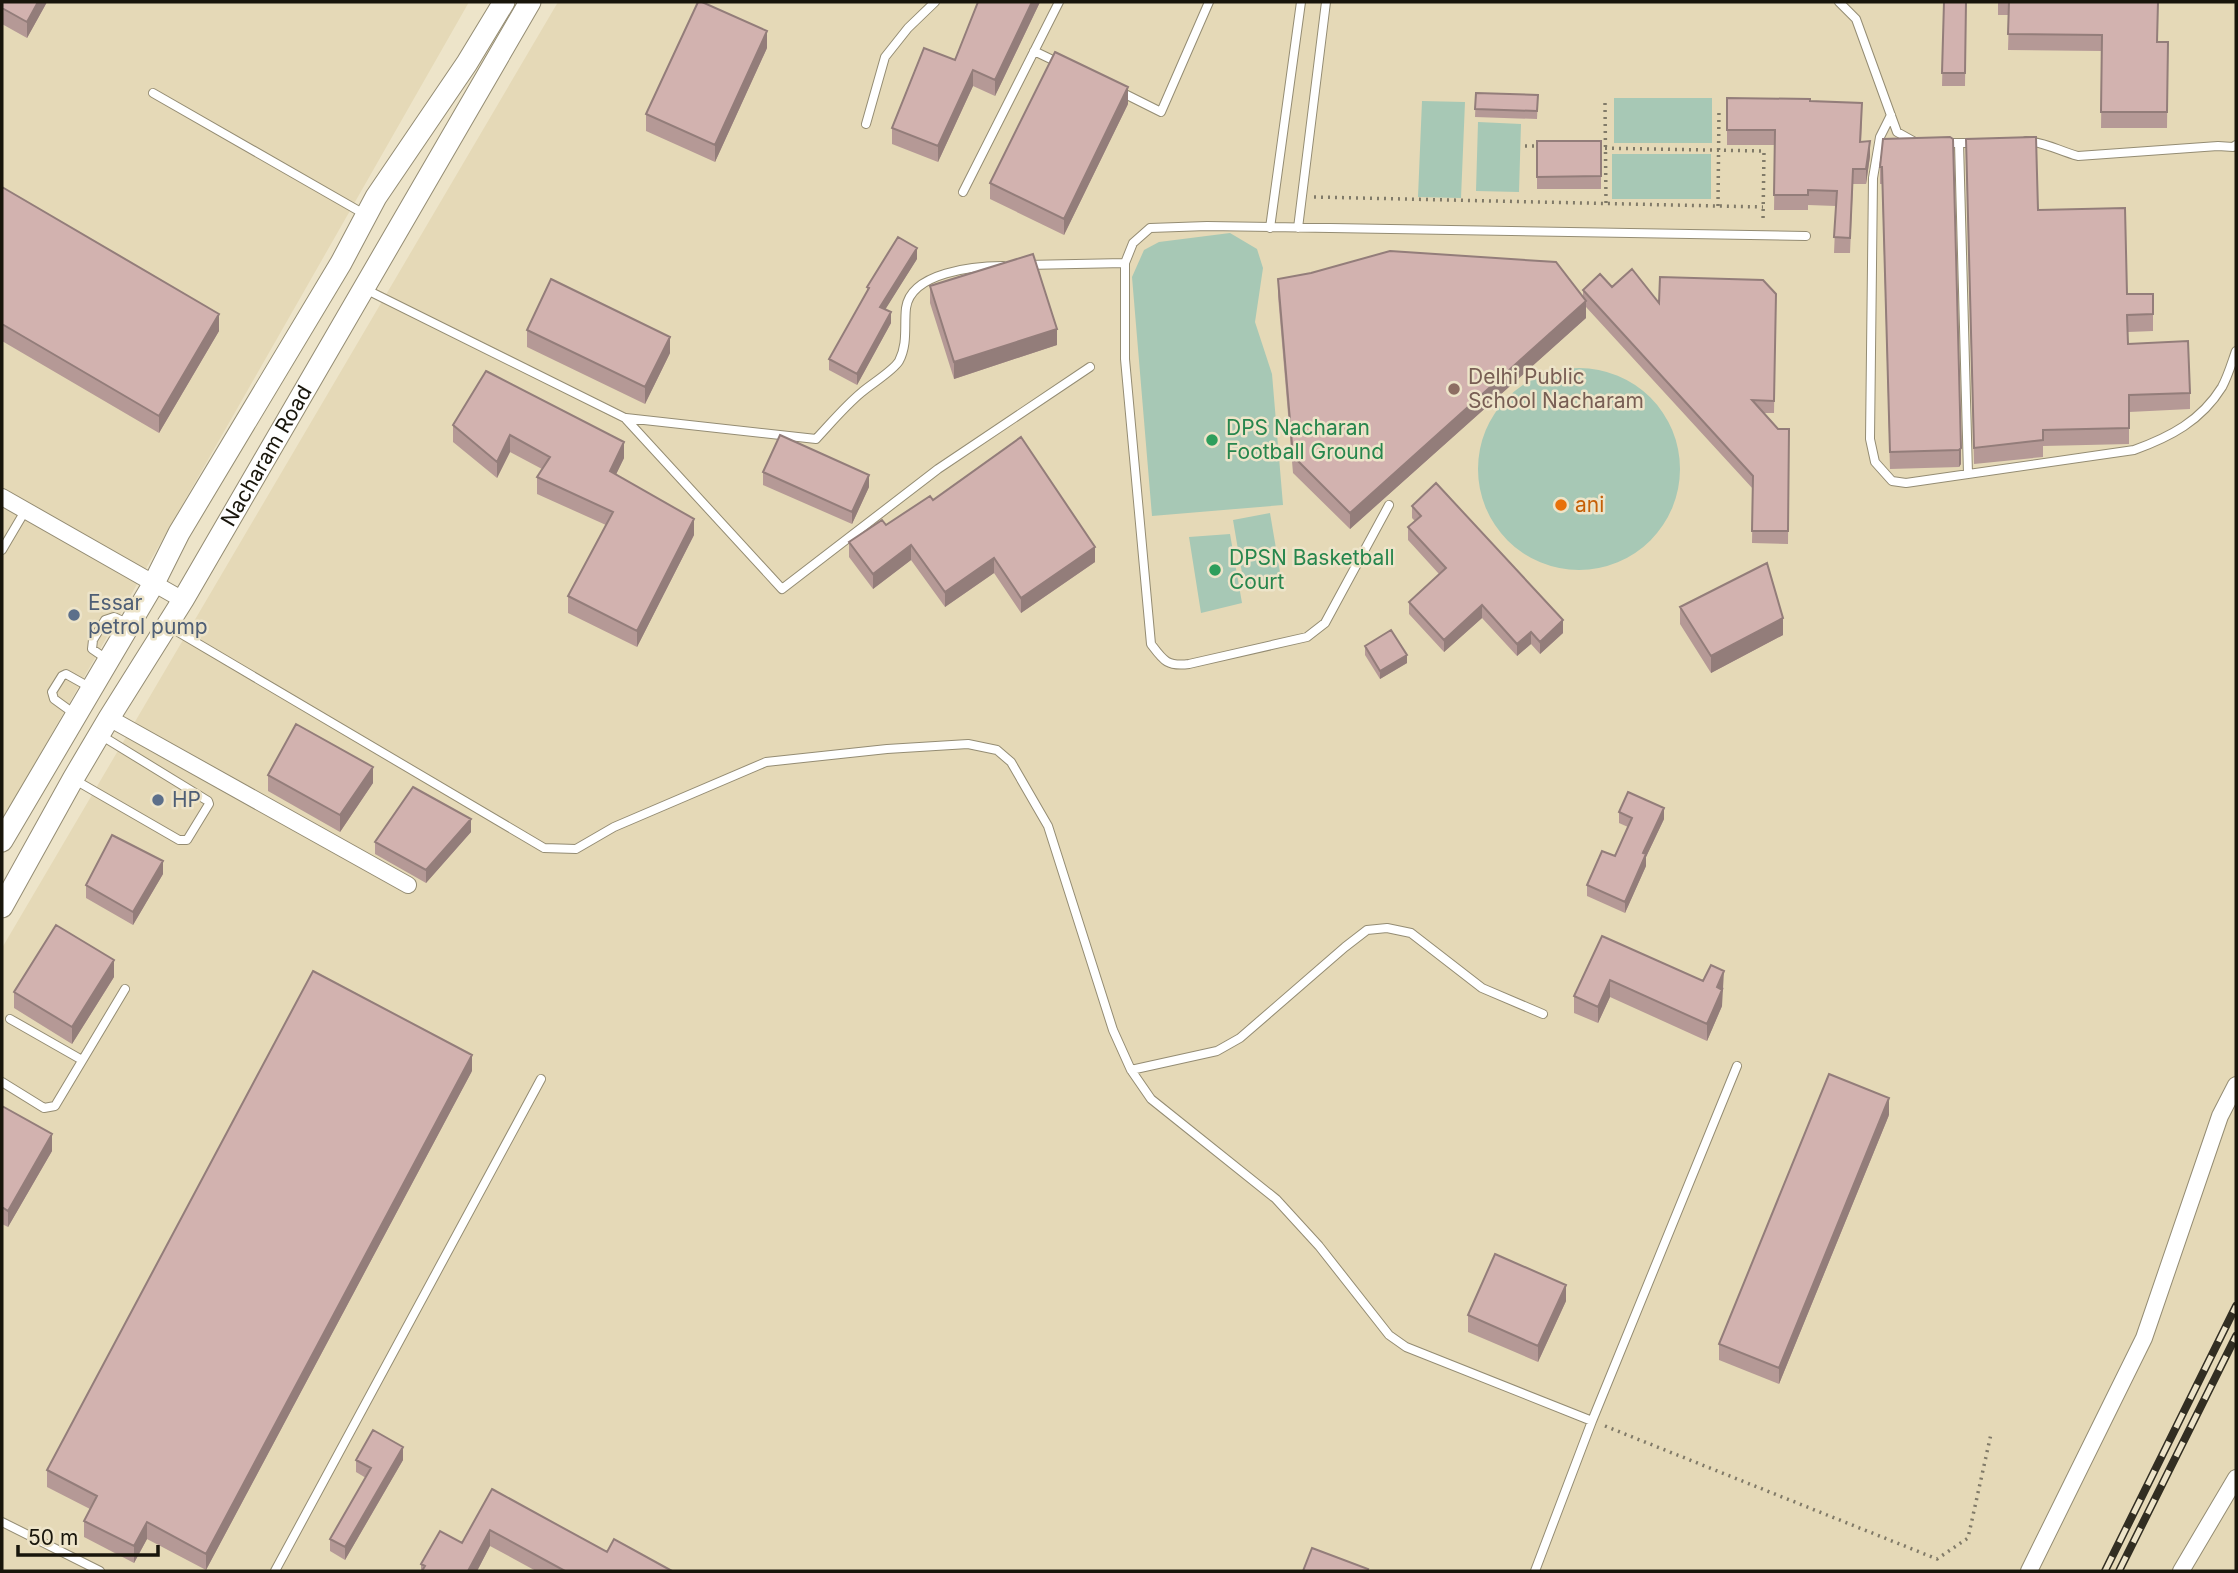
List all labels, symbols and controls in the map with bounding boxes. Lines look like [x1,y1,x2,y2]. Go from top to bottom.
place label: Delhi Public School Nacharam [1468,364,1644,413]
street label: Nacharam Road [216,381,317,531]
marker: Delhi Public School Nacharam [1446,381,1462,397]
place label: DPS Nacharan Football Ground [1226,415,1384,464]
marker: DPS Nacharan Football Ground [1204,432,1220,448]
place label: ani [1575,492,1604,517]
marker: ani [1553,497,1569,513]
place label: DPSN Basketball Court [1229,545,1395,594]
marker: DPSN Basketball Court [1207,562,1223,578]
place label: Essar petrol pump [88,590,208,639]
marker: Essar petrol pump [66,607,82,623]
place label: HP [172,787,201,812]
marker: HP [150,792,166,808]
scale bar [18,1514,158,1558]
text: 50 m [28,1525,78,1550]

